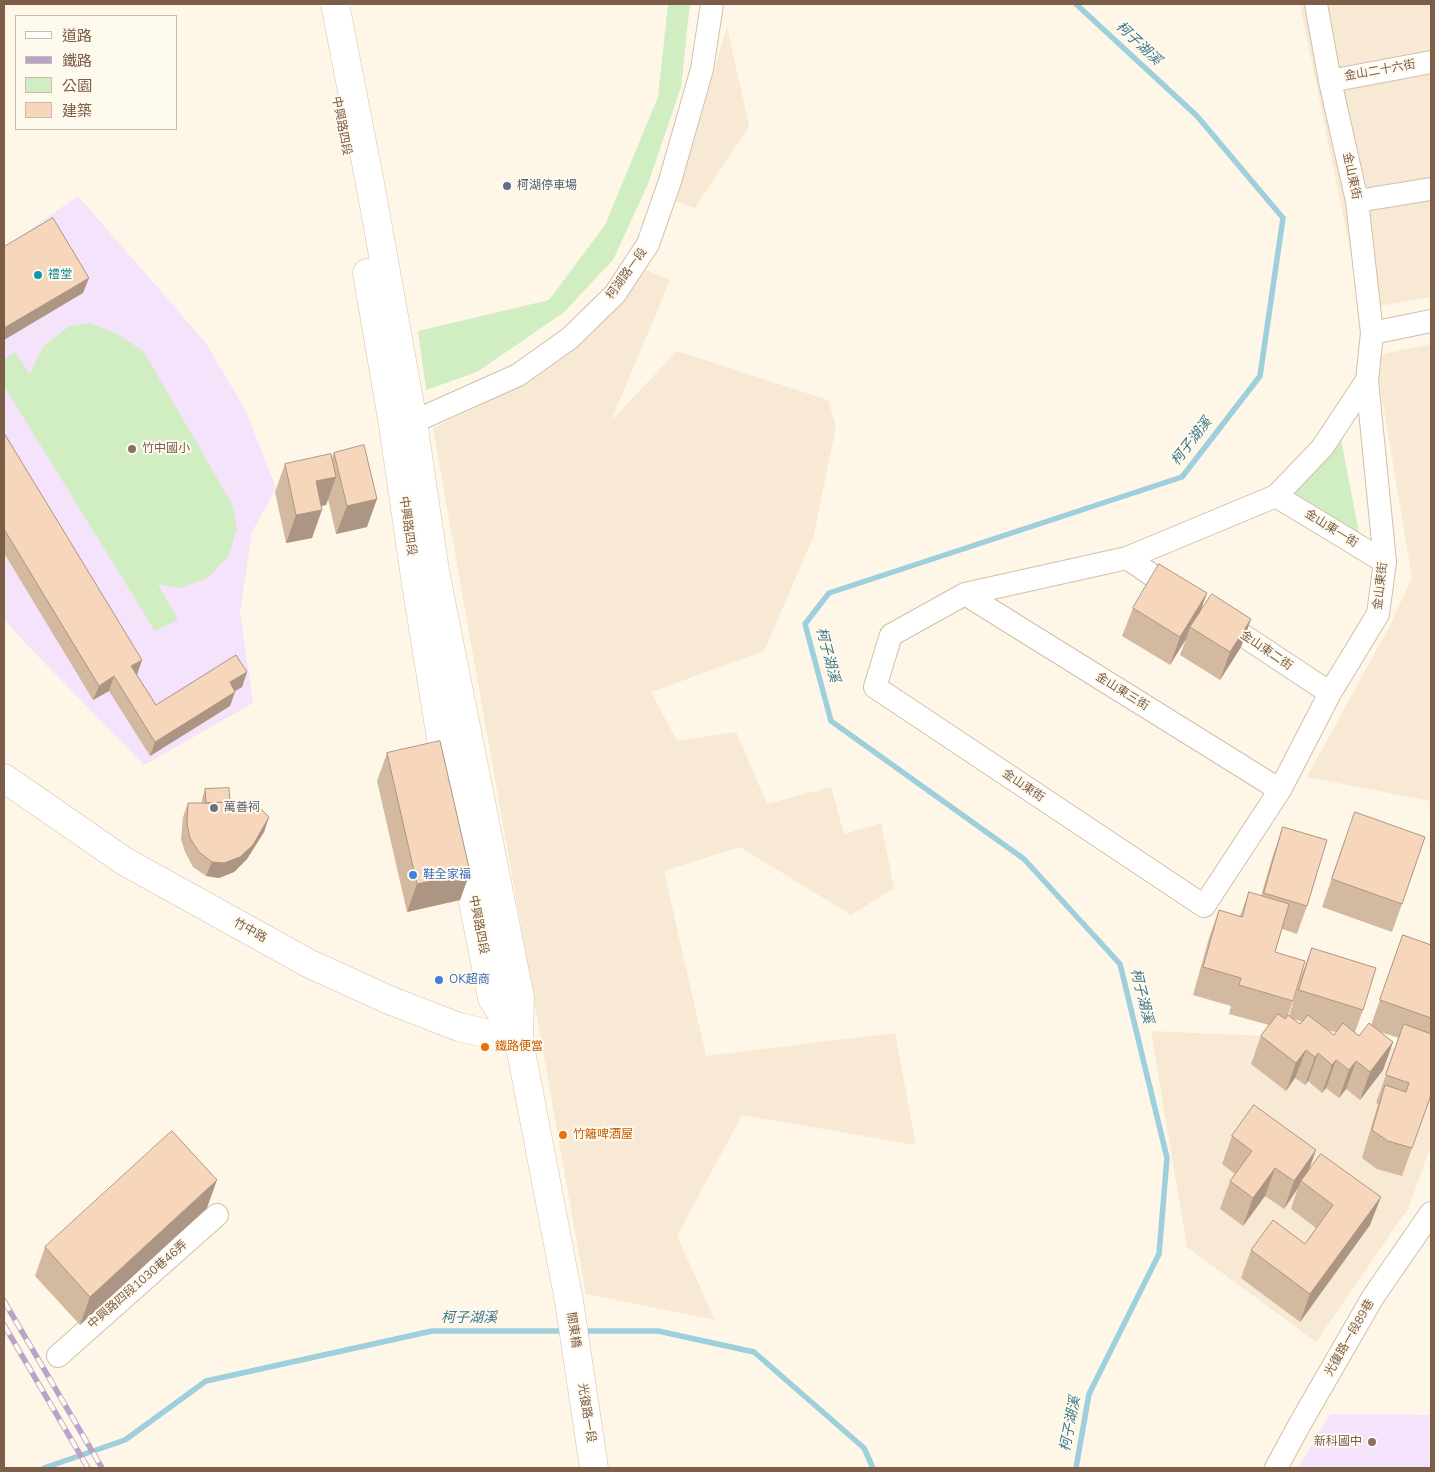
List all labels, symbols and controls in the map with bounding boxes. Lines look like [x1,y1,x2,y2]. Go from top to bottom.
legend [15,15,178,130]
water label: 柯子湖溪 [1112,19,1164,69]
text: 道路 [62,26,92,46]
text: 鐵路 [62,51,92,71]
street label: 金山二十六街 [1343,58,1417,84]
text: 公園 [62,76,92,96]
street label: 中興路四段 [328,95,354,157]
text: 建築 [62,101,92,121]
street label: 金山東街 [1339,151,1363,201]
place label: 柯湖停車場 [517,179,577,193]
marker: 柯湖停車場 [501,180,513,192]
street label: 柯湖路一段 [604,245,650,303]
place label: 禮堂 [48,268,72,282]
marker: 禮堂 [32,269,44,281]
water label: 柯子湖溪 [1168,415,1216,469]
place label: 竹中國小 [142,442,190,456]
marker: 竹中國小 [126,443,138,455]
street label: 中興路四段 [396,495,418,557]
street label: 金山東一街 [1302,507,1360,551]
street label: 金山東街 [1371,561,1391,611]
water label: 柯子湖溪 [812,626,842,684]
street label: 金山東二街 [1237,628,1295,674]
street label: 金山東三街 [1093,670,1151,714]
street label: 金山東街 [999,767,1047,805]
place label: 萬善祠 [224,801,260,815]
marker: 萬善祠 [208,802,220,814]
place label: 鞋全家福 [423,868,471,882]
marker: 鞋全家福 [407,869,419,881]
street label: 中興路四段 [465,894,491,956]
street label: 竹中路 [231,916,269,946]
water label: 柯子湖溪 [1126,967,1156,1025]
place label: OK超商 [449,973,490,987]
marker: OK超商 [433,974,445,986]
place label: 鐵路便當 [495,1040,543,1054]
marker: 鐵路便當 [479,1041,491,1053]
place label: 竹籬啤酒屋 [573,1128,633,1142]
marker: 竹籬啤酒屋 [557,1129,569,1141]
street label: 中興路四段1030巷46弄 [85,1238,191,1332]
street label: 光復路一段89巷 [1322,1297,1378,1379]
water label: 柯子湖溪 [441,1311,497,1327]
street label: 關東橋 [563,1311,583,1349]
street label: 光復路一段 [574,1382,598,1444]
water label: 柯子湖溪 [1057,1395,1085,1453]
place label: 新科國中 [1314,1435,1362,1449]
marker: 新科國中 [1366,1436,1378,1448]

